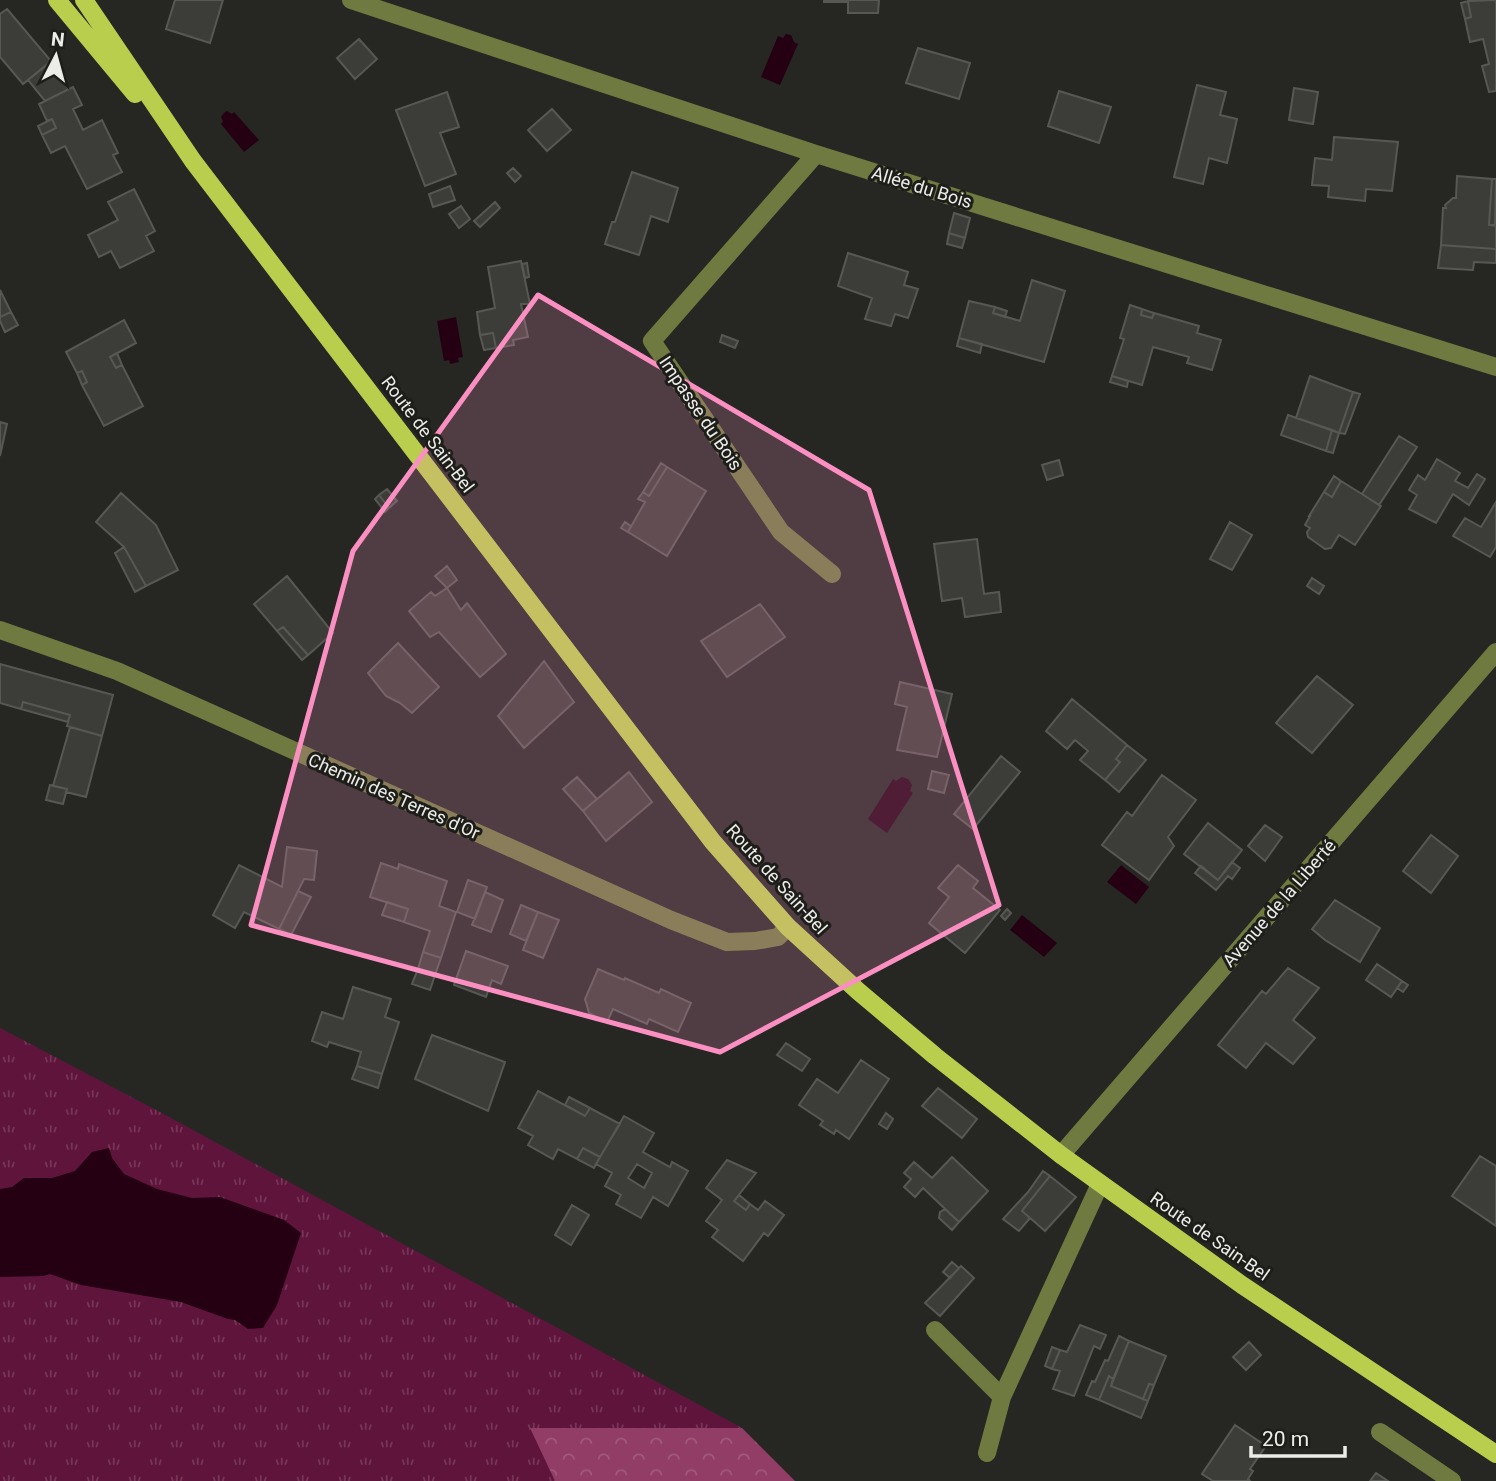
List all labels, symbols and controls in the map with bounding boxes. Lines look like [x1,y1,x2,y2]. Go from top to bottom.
north arrow [21,21,91,91]
text: N [50,27,66,52]
street label: Allée du Bois [869,162,975,212]
street label: Impasse du Bois [655,352,747,474]
street label: Route de Sain-Bel [377,372,479,496]
street label: Chemin des Terres d'Or [305,749,483,843]
street label: Route de Sain-Bel [722,820,832,938]
street label: Avenue de la Liberté [1218,835,1340,971]
street label: Route de Sain-Bel [1147,1187,1273,1285]
scale bar [1251,1414,1346,1458]
text: 20 m [1262,1427,1309,1451]

